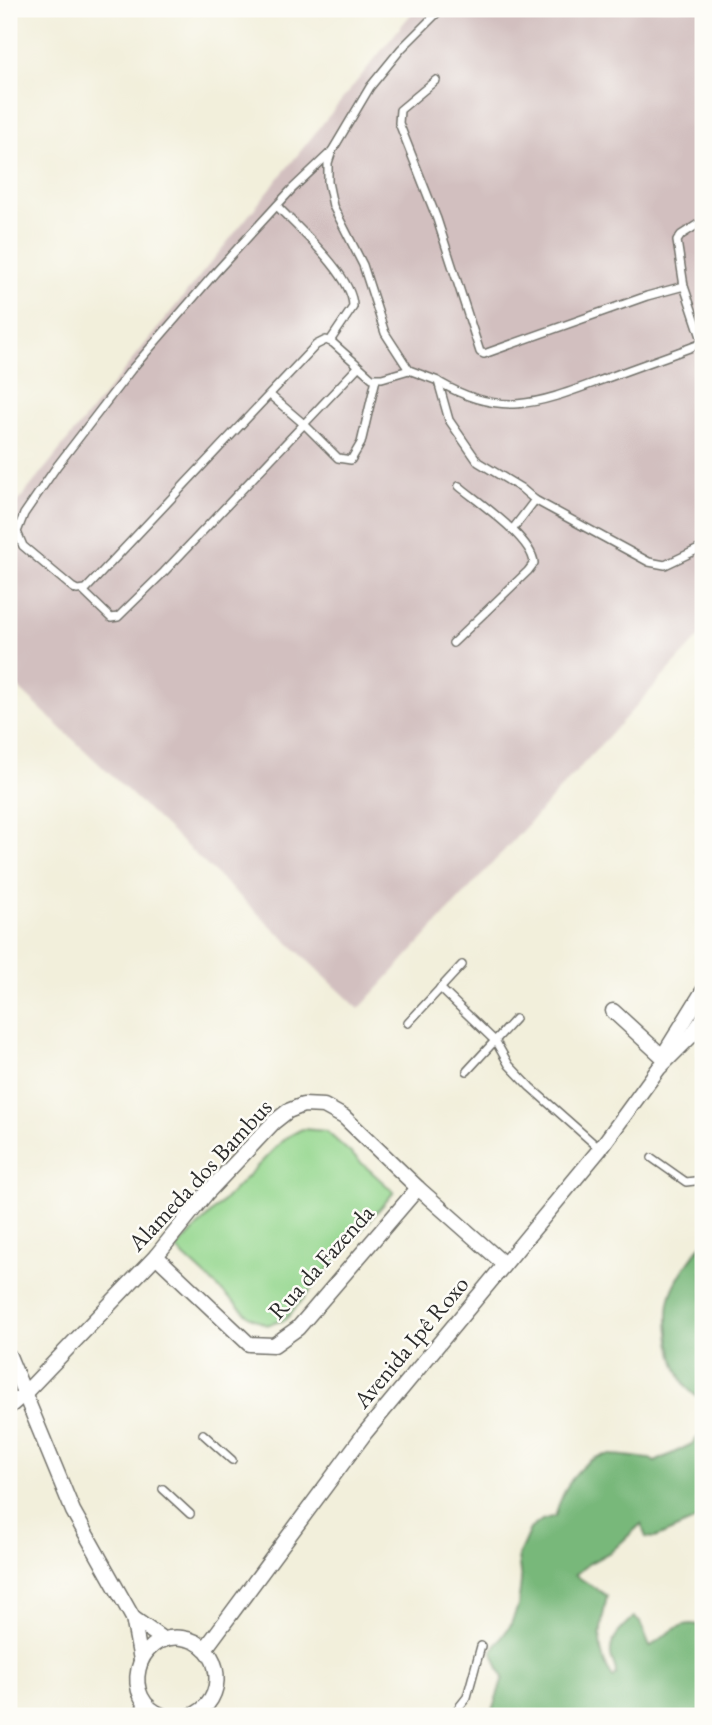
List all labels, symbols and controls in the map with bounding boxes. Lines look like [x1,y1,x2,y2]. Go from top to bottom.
street label: Alameda dos Bambus [120,1092,278,1258]
street label: Rua da Fazenda [261,1197,381,1326]
street label: Avenida Ipê Roxo [345,1269,475,1415]

